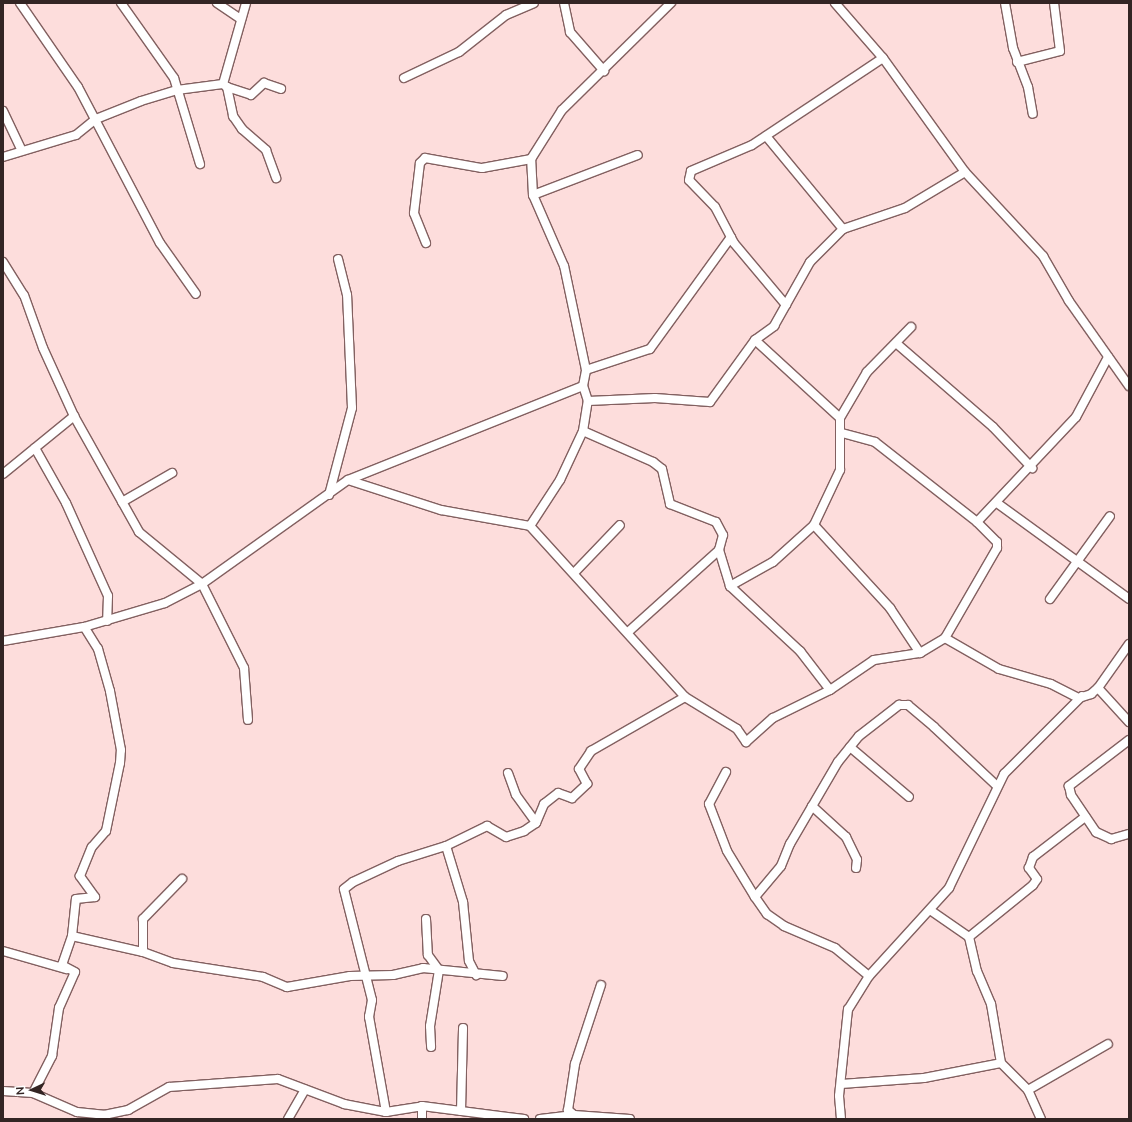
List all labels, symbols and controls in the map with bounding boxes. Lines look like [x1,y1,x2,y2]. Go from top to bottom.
north arrow [12,1070,52,1110]
text: N [13,1086,27,1095]

